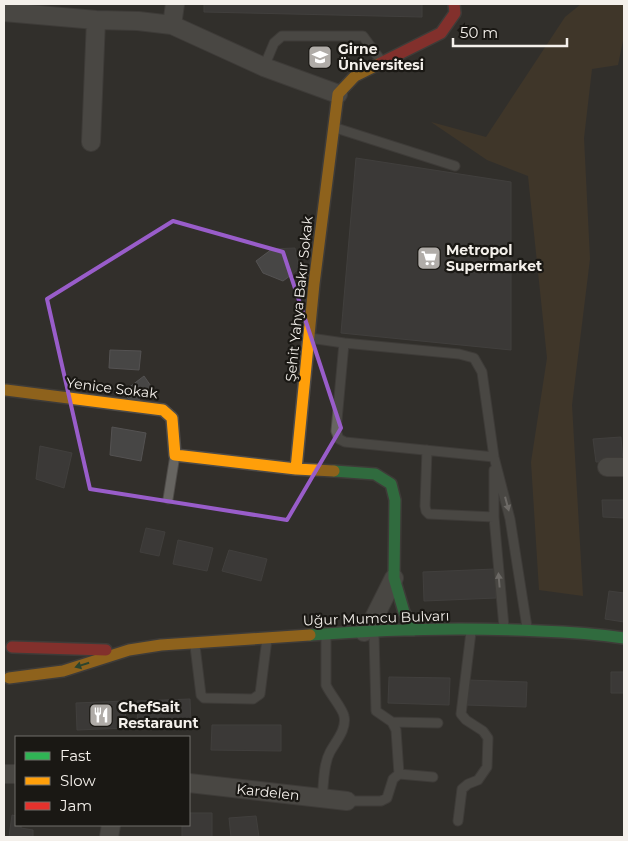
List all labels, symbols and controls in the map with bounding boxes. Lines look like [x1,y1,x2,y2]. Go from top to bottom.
scale bar [453,15,567,47]
text: 50 m [460,23,498,42]
place label: Girne Üniversitesi [338,40,424,74]
school or university icon: Girne Üniversitesi [307,44,333,70]
street label: Şehit Yahya Bakır Sokak [281,215,317,383]
place label: Metropol Supermarket [446,241,542,275]
supermarket icon: Metropol Supermarket [416,245,442,271]
street label: Yenice Sokak [65,373,159,403]
one-way arrow [503,497,511,512]
one-way arrow [495,572,503,588]
street label: Uğur Mumcu Bulvarı [302,606,450,630]
one-way arrow [75,662,90,670]
place label: ChefSait Restaraunt [118,698,199,732]
restaurant icon: ChefSait Restaraunt [88,702,114,728]
legend [15,736,190,826]
text: Fast [60,746,91,765]
text: Slow [60,771,96,790]
street label: Kardelen [236,780,300,804]
text: Jam [59,796,92,815]

